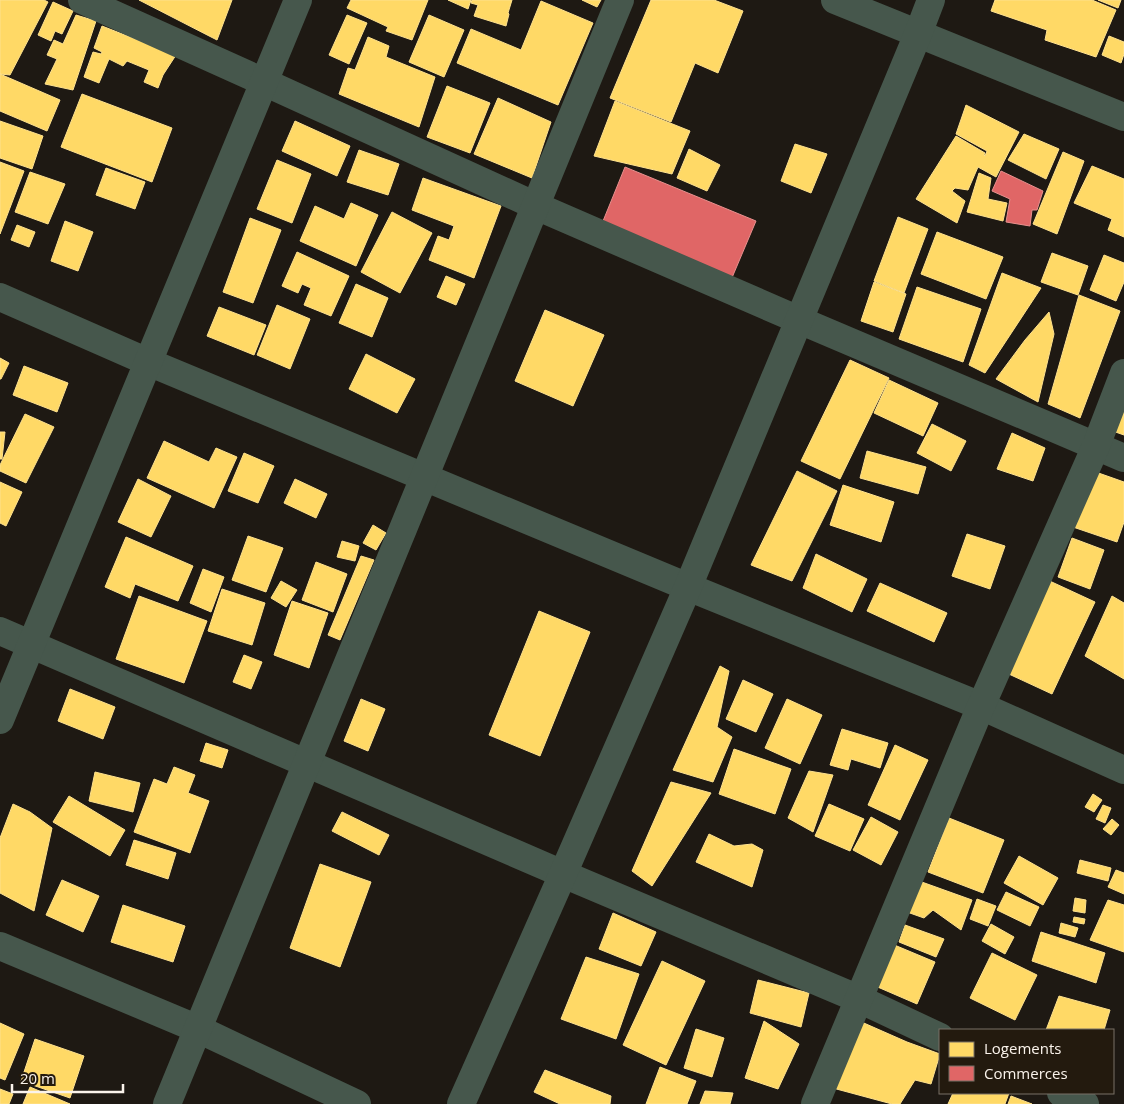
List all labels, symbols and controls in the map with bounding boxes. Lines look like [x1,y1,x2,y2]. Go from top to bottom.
legend [939,1029,1114,1094]
text: Logements [984,1038,1061,1058]
scale bar [12,1062,124,1094]
text: Commerces [984,1063,1068,1083]
text: 20 m [20,1068,55,1088]

